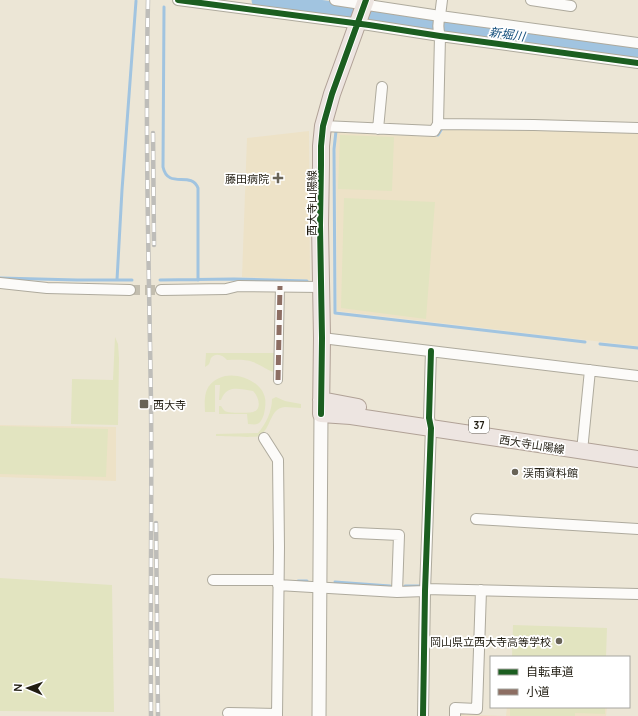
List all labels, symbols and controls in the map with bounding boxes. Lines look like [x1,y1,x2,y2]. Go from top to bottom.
water label: 新堀川 [488,23,528,45]
street label: 西大寺山陽線 [304,170,319,236]
place label: 藤田病院 [225,171,269,186]
marker: 藤田病院 [272,172,284,184]
place label: 西大寺 [153,397,186,412]
marker: 西大寺 [138,398,150,410]
road number: 37 [469,417,489,433]
street label: 西大寺山陽線 [498,431,566,457]
place label: 渓雨資料館 [523,465,578,480]
marker: 渓雨資料館 [510,467,520,477]
place label: 岡山県立西大寺高等学校 [430,634,551,649]
marker: 岡山県立西大寺高等学校 [554,636,564,646]
legend [490,656,630,708]
text: 自転車道 [526,663,574,680]
north arrow [8,668,48,708]
text: N [10,683,25,692]
text: 小道 [526,683,550,700]

